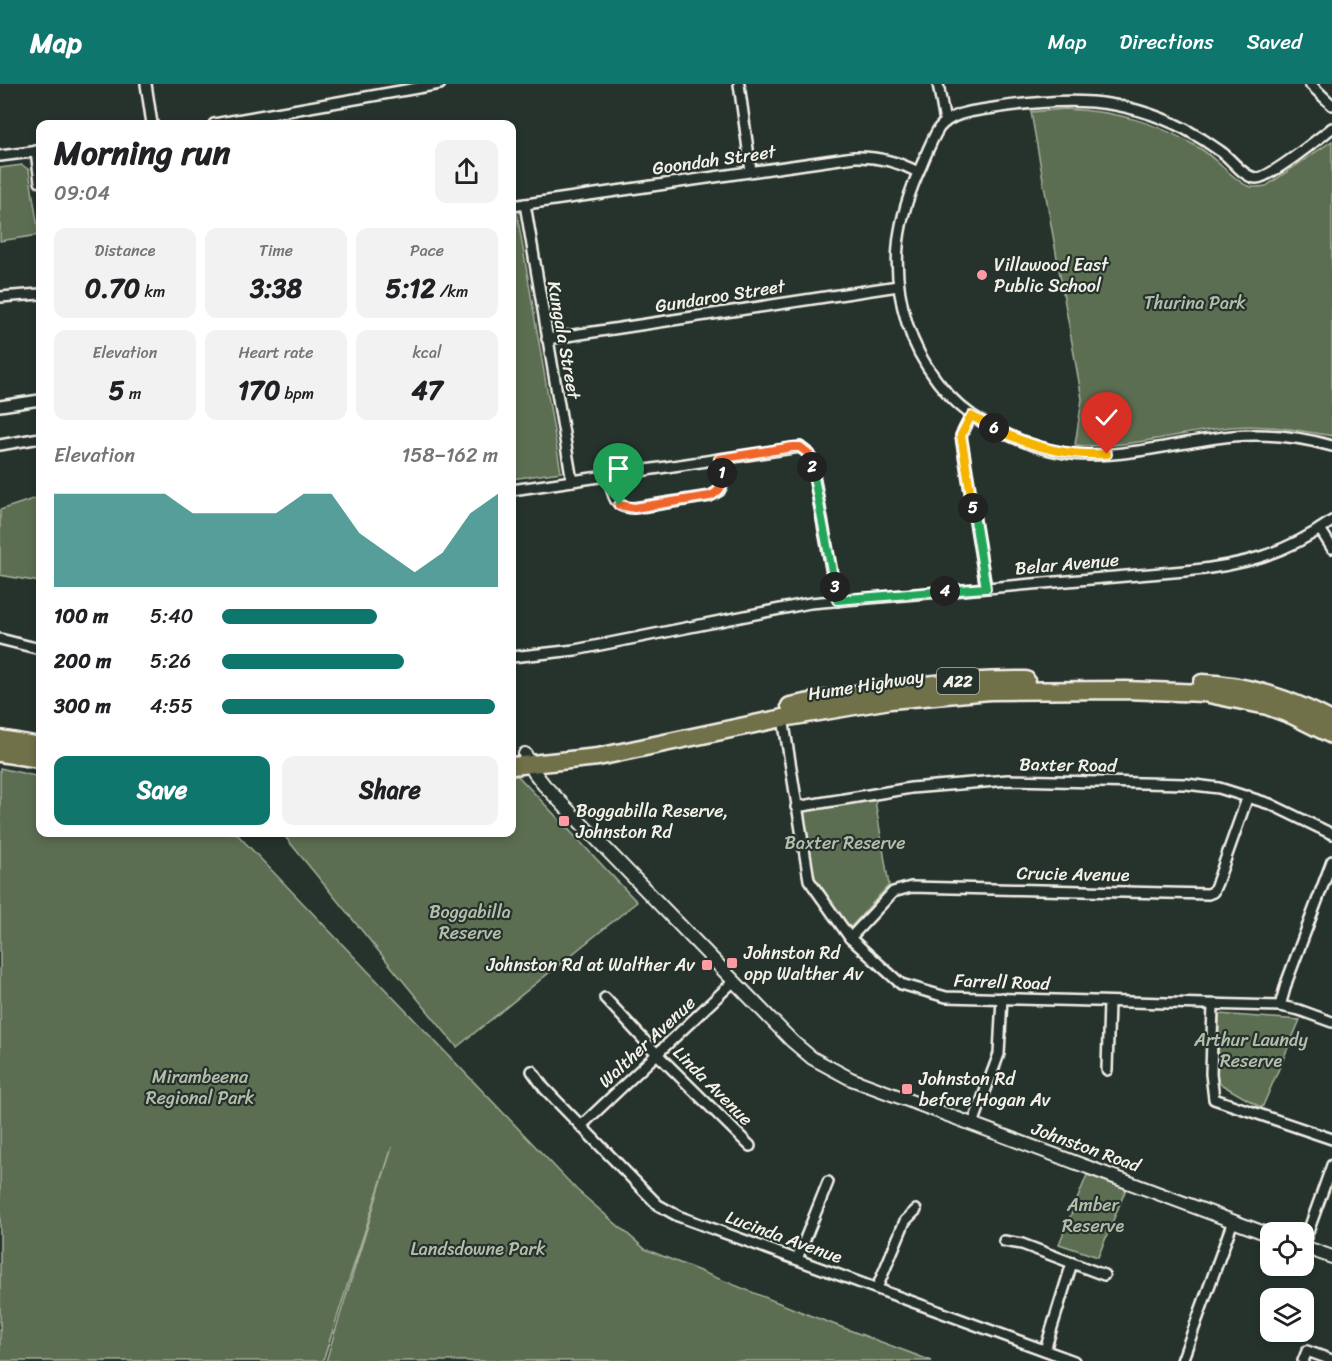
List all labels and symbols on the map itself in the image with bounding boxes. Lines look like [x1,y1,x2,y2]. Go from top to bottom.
street label: Goondah Street [650,135,778,184]
place label: Villawood East Public School [994,249,1109,302]
marker: Villawood East Public School [975,268,989,282]
street label: Gundaroo Street [653,270,788,322]
street label: Kungala Street [538,278,590,402]
park label: Thurina Park [1144,287,1246,319]
pin [1081,392,1132,454]
pin: 6 [979,413,1009,443]
pin [593,443,644,505]
pin: 2 [797,452,827,482]
pin: 1 [707,458,737,488]
pin: 5 [958,493,988,523]
street label: Belar Avenue [1014,544,1120,584]
pin: 3 [820,572,850,602]
pin: 4 [930,576,960,606]
street label: Hume Highway [806,660,927,710]
road number: A22 [937,668,979,694]
street label: Baxter Road [1019,748,1118,782]
place label: Boggabilla Reserve, Johnston Rd [575,795,728,848]
marker: Boggabilla Reserve, Johnston Rd [557,814,571,828]
park label: Baxter Reserve [785,827,905,859]
street label: Crucie Avenue [1016,857,1130,891]
park label: Boggabilla Reserve [429,896,511,949]
place label: Johnston Rd opp Walther Av [743,937,865,990]
place label: Johnston Rd at Walther Av [485,949,696,981]
marker: Johnston Rd opp Walther Av [725,956,739,970]
marker: Johnston Rd at Walther Av [700,958,714,972]
street label: Farrell Road [953,964,1052,1000]
street label: Walther Avenue [591,988,703,1096]
park label: Arthur Laundy Reserve [1193,1024,1309,1077]
street label: Linda Avenue [665,1038,761,1134]
park label: Mirambeena Regional Park [146,1061,255,1114]
place label: Johnston Rd before Hogan Av [918,1063,1051,1116]
marker: Johnston Rd before Hogan Av [900,1082,914,1096]
street label: Johnston Road [1026,1112,1146,1182]
park label: Amber Reserve [1062,1189,1124,1242]
street label: Lucinda Avenue [721,1201,847,1273]
park label: Landsdowne Park [410,1233,546,1265]

